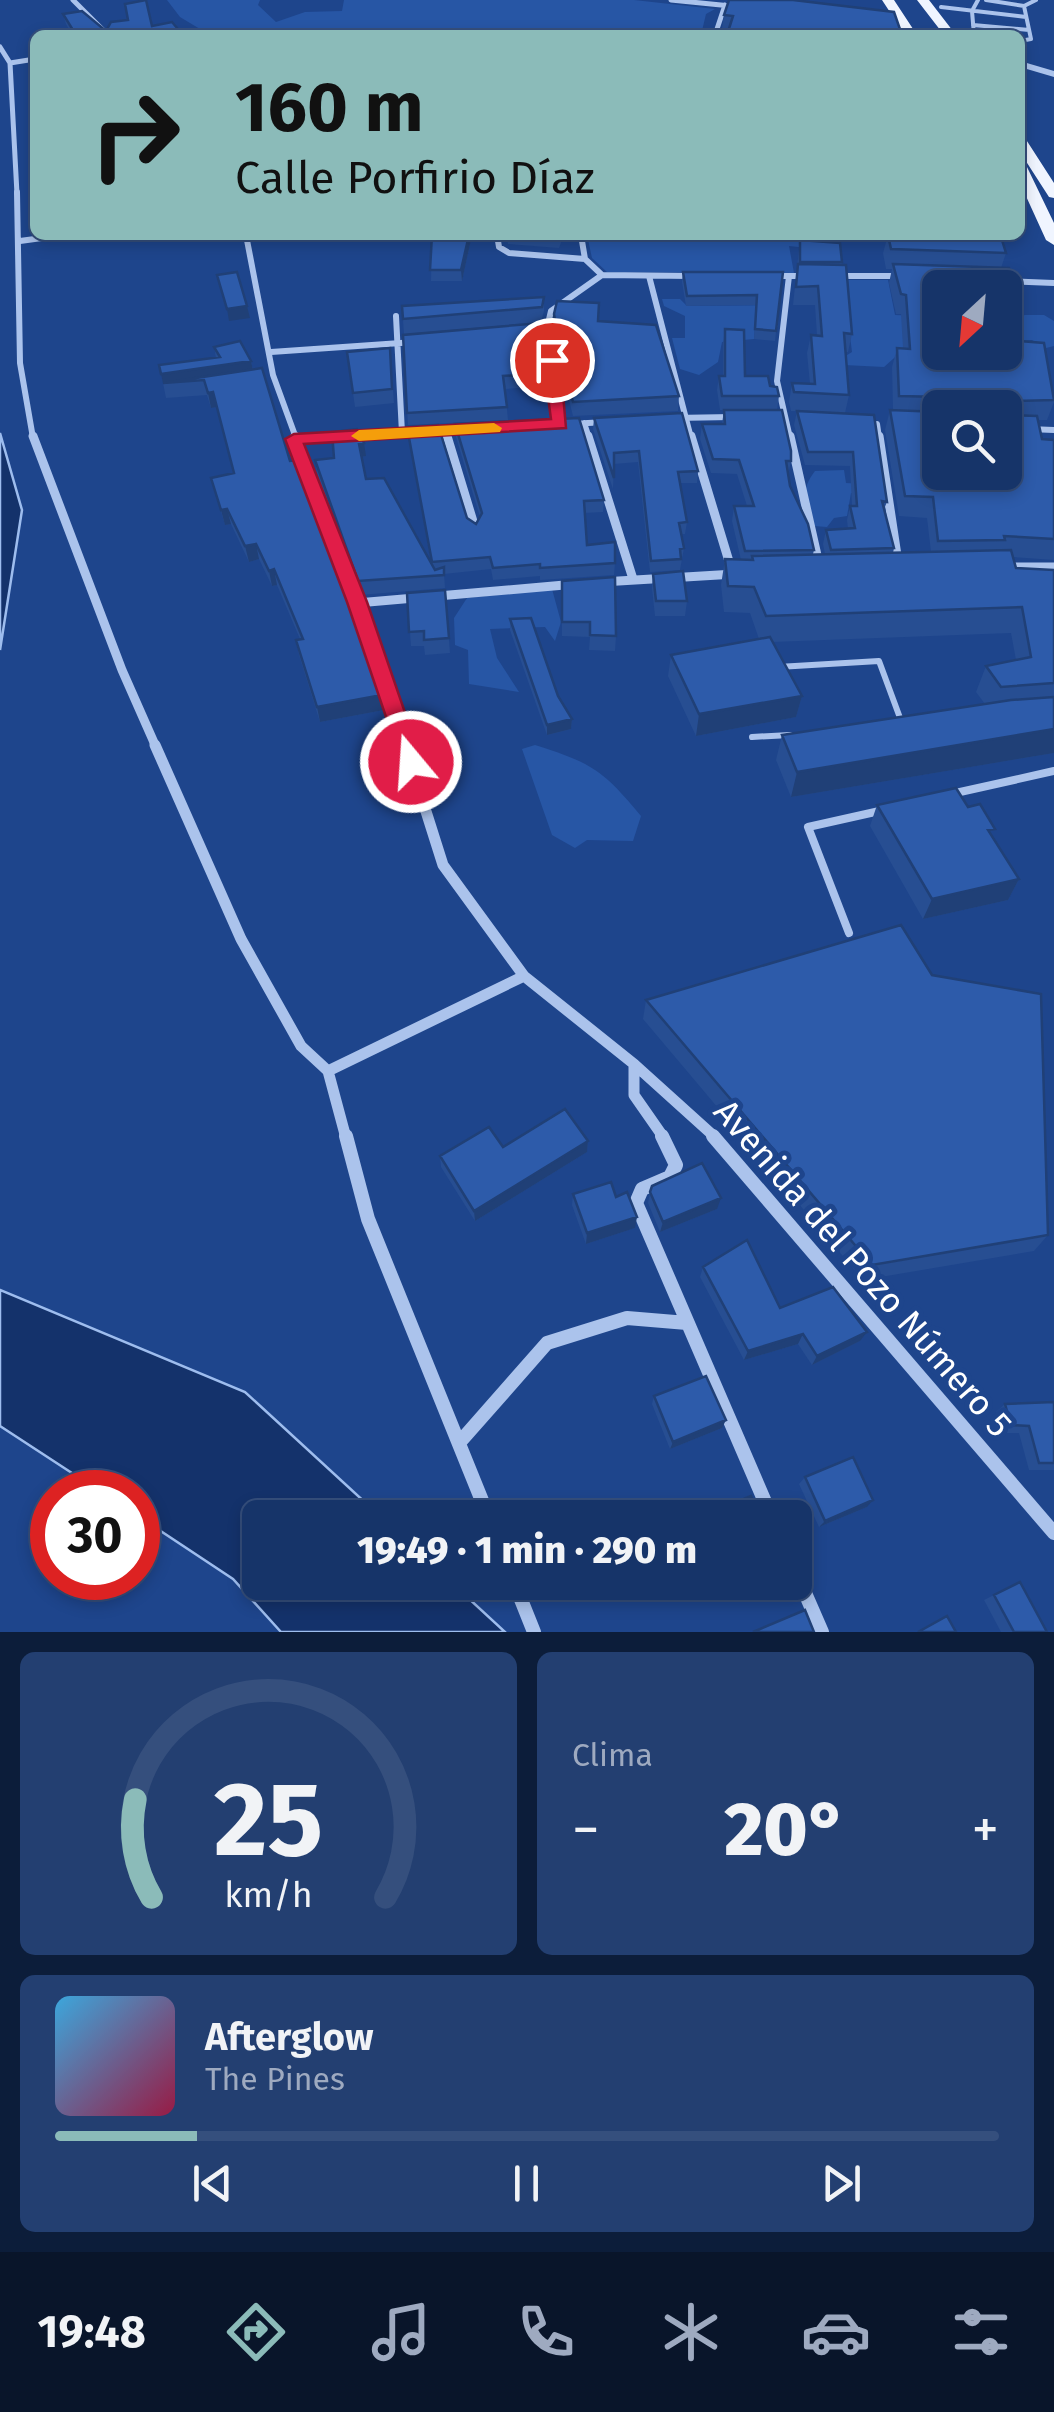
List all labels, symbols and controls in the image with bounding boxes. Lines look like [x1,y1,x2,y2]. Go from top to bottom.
text: 160 m [235,66,424,150]
icon: right [70,70,200,200]
text: Calle Porfirio Díaz [235,151,595,205]
north arrow [922,270,1022,370]
map controls [922,270,1022,490]
pin [510,318,595,403]
icon: arrive [525,333,580,388]
button: search [922,390,1022,490]
position arrow [359,710,463,814]
street label: Avenida del Pozo Número 5 [705,1091,1021,1445]
speed limit sign: 30 [30,1470,160,1600]
text: 19:49 · 1 min · 290 m [357,1527,697,1573]
text: Clima [572,1736,653,1774]
text: 25 [214,1758,323,1883]
text: 20° [724,1785,847,1875]
text: − [572,1797,600,1863]
text: + [972,1797,999,1863]
text: km/h [224,1874,313,1916]
text: Afterglow [205,2014,373,2060]
text: The Pines [205,2060,345,2098]
icon: previous [185,2156,240,2211]
icon: pause [499,2156,554,2211]
icon: next [814,2156,869,2211]
icon: directions [221,2297,291,2367]
icon: music [366,2297,436,2367]
icon: phone [511,2297,581,2367]
icon: climate [656,2297,726,2367]
icon: car [801,2297,871,2367]
icon: filters [946,2297,1016,2367]
text: 19:48 [38,2305,146,2359]

